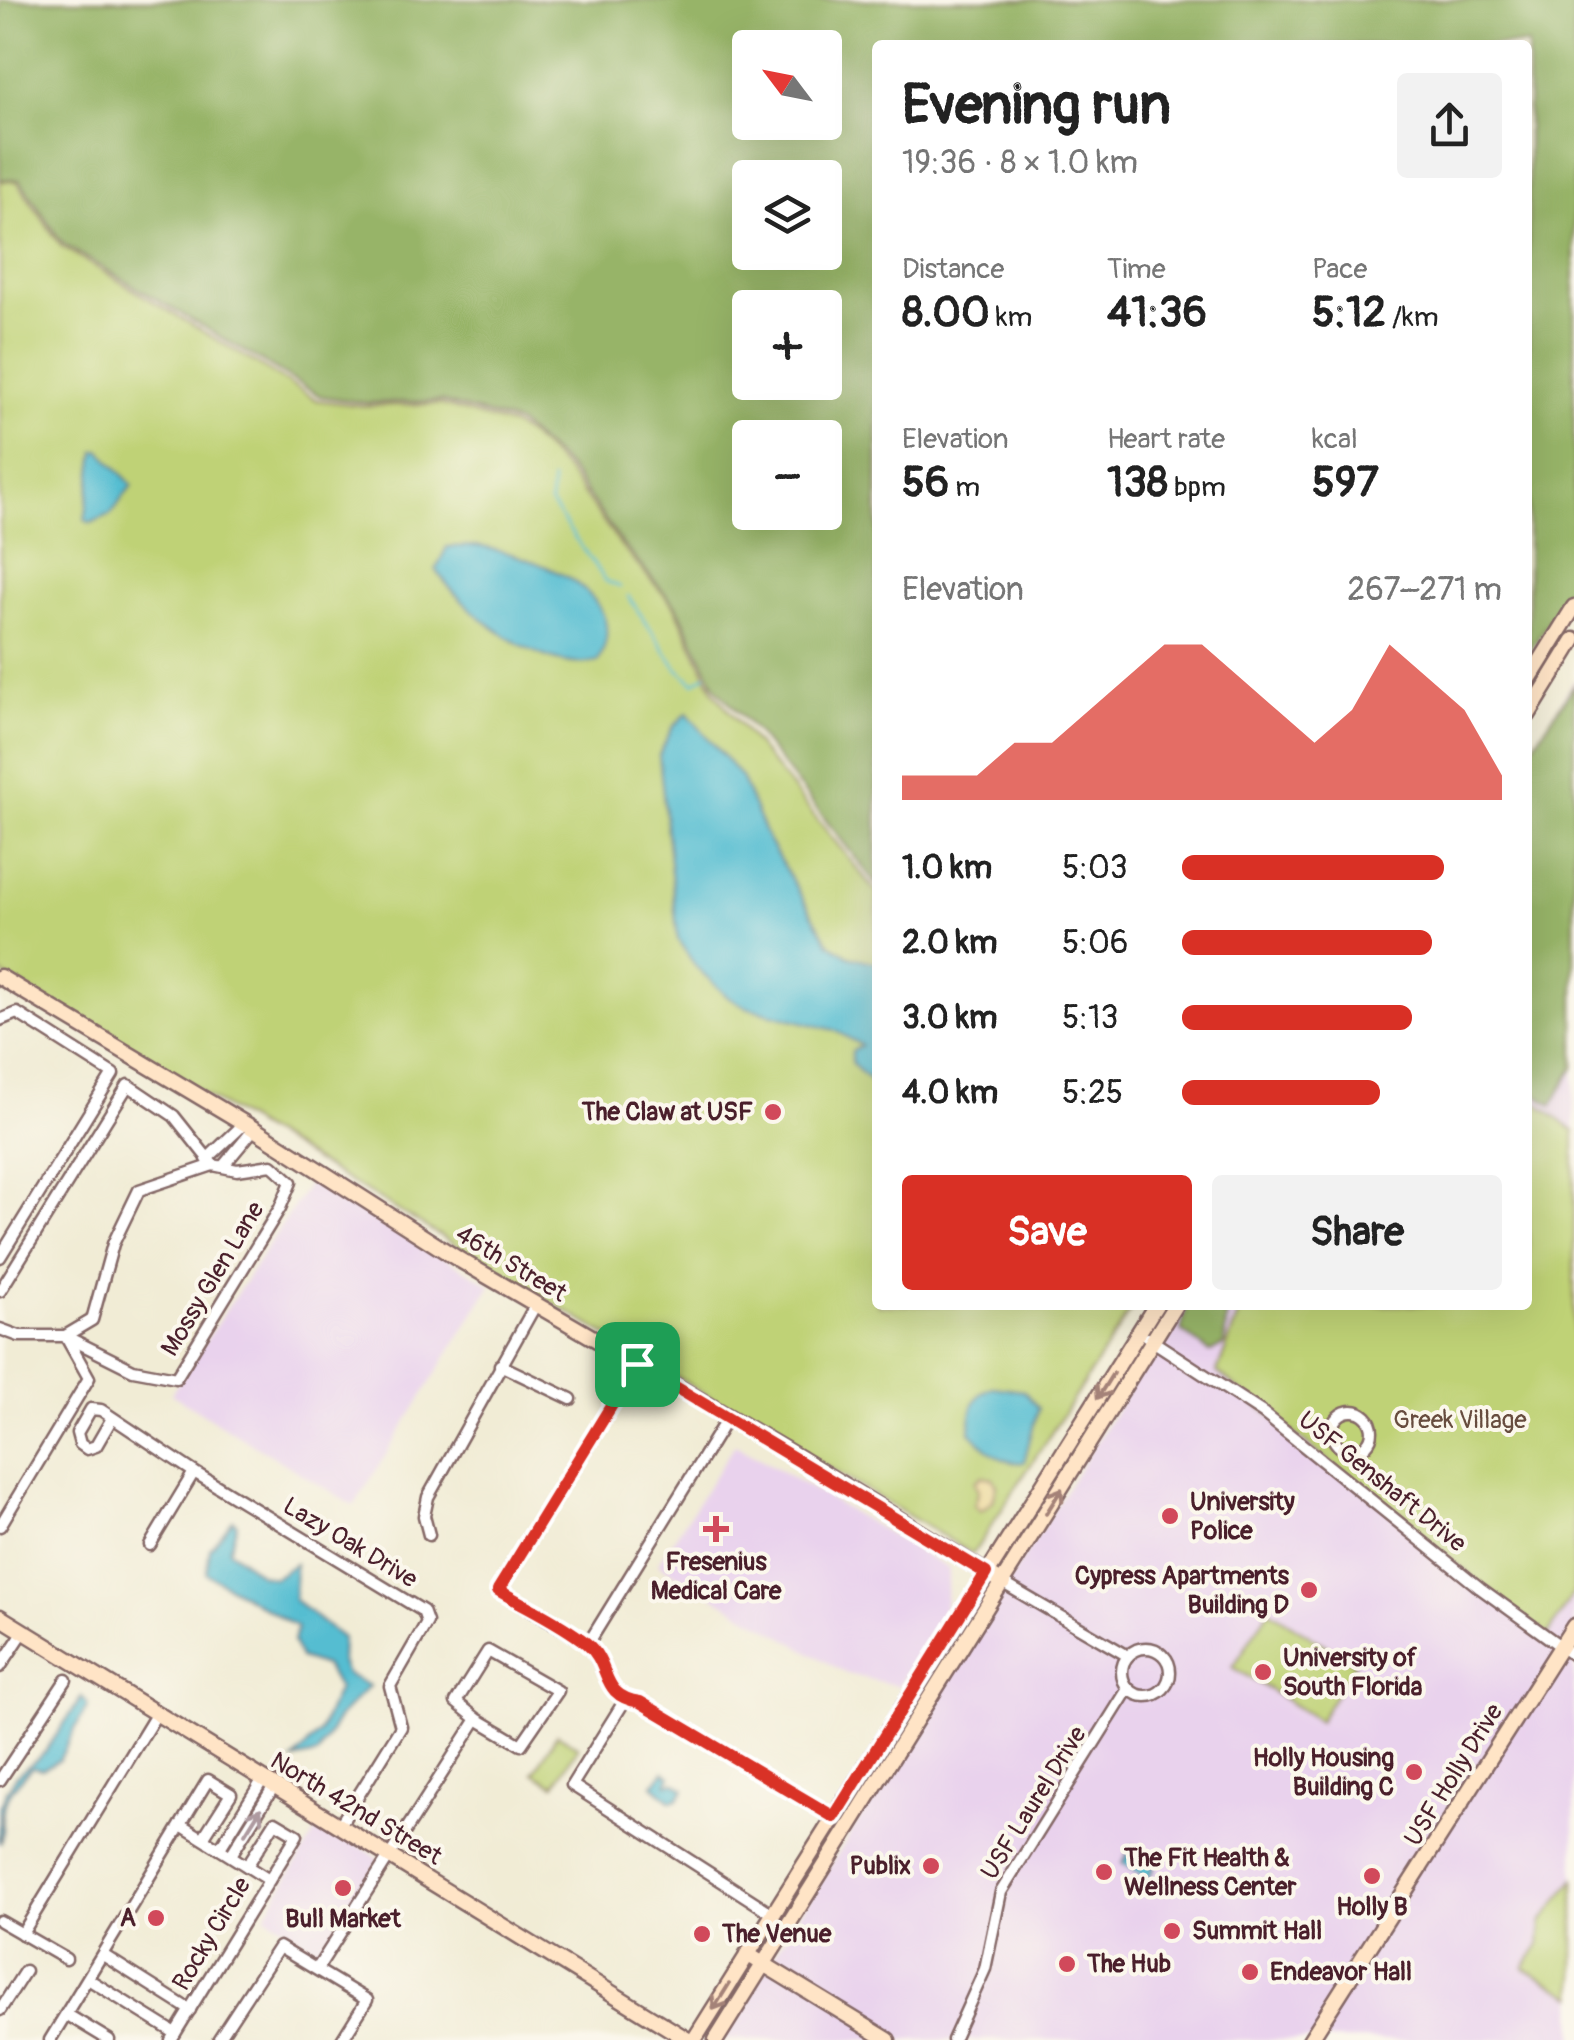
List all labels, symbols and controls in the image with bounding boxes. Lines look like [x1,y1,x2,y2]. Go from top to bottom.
north arrow [732,30,842,140]
map controls [732,30,842,530]
text: Evening run [902,71,1171,140]
button: share [1397,73,1502,178]
text: 19:36 · 8 × 1.0 km [902,143,1138,183]
button: layers [732,160,842,270]
text: Distance [902,252,1004,287]
text: Time [1107,252,1166,287]
text: Pace [1312,252,1367,287]
text: 8.00 [902,287,990,339]
text: 41:36 [1107,287,1207,339]
text: 5:12 [1312,287,1386,339]
button: + [732,290,842,400]
text: km [990,300,1032,335]
text: /km [1386,300,1439,335]
button: − [732,420,842,530]
text: Elevation [902,422,1009,457]
text: Heart rate [1107,422,1225,457]
text: kcal [1312,422,1358,457]
text: 56 [902,457,949,509]
text: 138 [1107,457,1168,509]
text: 597 [1312,457,1379,509]
text: m [949,470,980,505]
text: bpm [1168,470,1226,505]
text: Elevation [902,570,1024,610]
text: 267–271 m [1347,570,1502,610]
text: 1.0 km [902,848,992,888]
text: 5:03 [1062,848,1128,888]
text: 2.0 km [902,923,997,963]
text: 5:06 [1062,923,1128,963]
text: 3.0 km [902,998,997,1038]
text: 5:13 [1062,998,1118,1038]
text: 4.0 km [902,1073,998,1113]
text: 5:25 [1062,1073,1123,1113]
place label: The Claw at USF [581,1097,753,1128]
marker: The Claw at USF [762,1101,784,1123]
button: Save [902,1175,1192,1290]
button: Share [1212,1175,1502,1290]
street label: Mossy Glen Lane [155,1195,272,1362]
street label: 46th Street [450,1219,573,1310]
pin [595,1322,680,1407]
icon: arrive [610,1337,665,1392]
one-way arrow [1094,1371,1115,1400]
street label: USF Genshaft Drive [1292,1405,1473,1560]
park label: Greek Village [1393,1405,1527,1436]
one-way arrow [1044,1487,1064,1515]
place label: University Police [1190,1487,1295,1547]
street label: Lazy Oak Drive [277,1491,424,1596]
marker: University Police [1159,1505,1181,1527]
marker: Fresenius Medical Care [703,1516,729,1542]
place label: Fresenius Medical Care [651,1547,782,1607]
place label: Cypress Apartments Building D [1075,1561,1290,1621]
marker: Cypress Apartments Building D [1298,1579,1320,1601]
place label: University of South Florida [1283,1643,1423,1703]
marker: University of South Florida [1252,1661,1274,1683]
street label: USF Holly Drive [1398,1697,1510,1852]
street label: USF Laurel Drive [975,1720,1094,1885]
place label: Holly Housing Building C [1253,1743,1394,1803]
street label: North 42nd Street [265,1746,448,1873]
marker: Holly Housing Building C [1403,1761,1425,1783]
one-way arrow [242,1807,263,1835]
place label: The Fit Health & Wellness Center [1123,1843,1297,1903]
place label: Publix [849,1851,911,1882]
marker: Publix [920,1855,942,1877]
marker: The Fit Health & Wellness Center [1093,1861,1115,1883]
marker: Holly B [1361,1865,1383,1887]
street label: Rocky Circle [166,1871,258,1996]
marker: Bull Market [332,1877,354,1899]
place label: Holly B [1336,1892,1408,1923]
place label: A [120,1903,136,1934]
place label: Bull Market [285,1904,402,1935]
marker: A [145,1907,167,1929]
place label: Summit Hall [1192,1916,1322,1947]
place label: The Venue [721,1919,832,1950]
marker: Summit Hall [1161,1920,1183,1942]
marker: The Venue [691,1923,713,1945]
place label: The Hub [1086,1949,1171,1980]
marker: The Hub [1056,1953,1078,1975]
place label: Endeavor Hall [1270,1957,1412,1988]
marker: Endeavor Hall [1239,1961,1261,1983]
one-way arrow [711,1982,731,2011]

